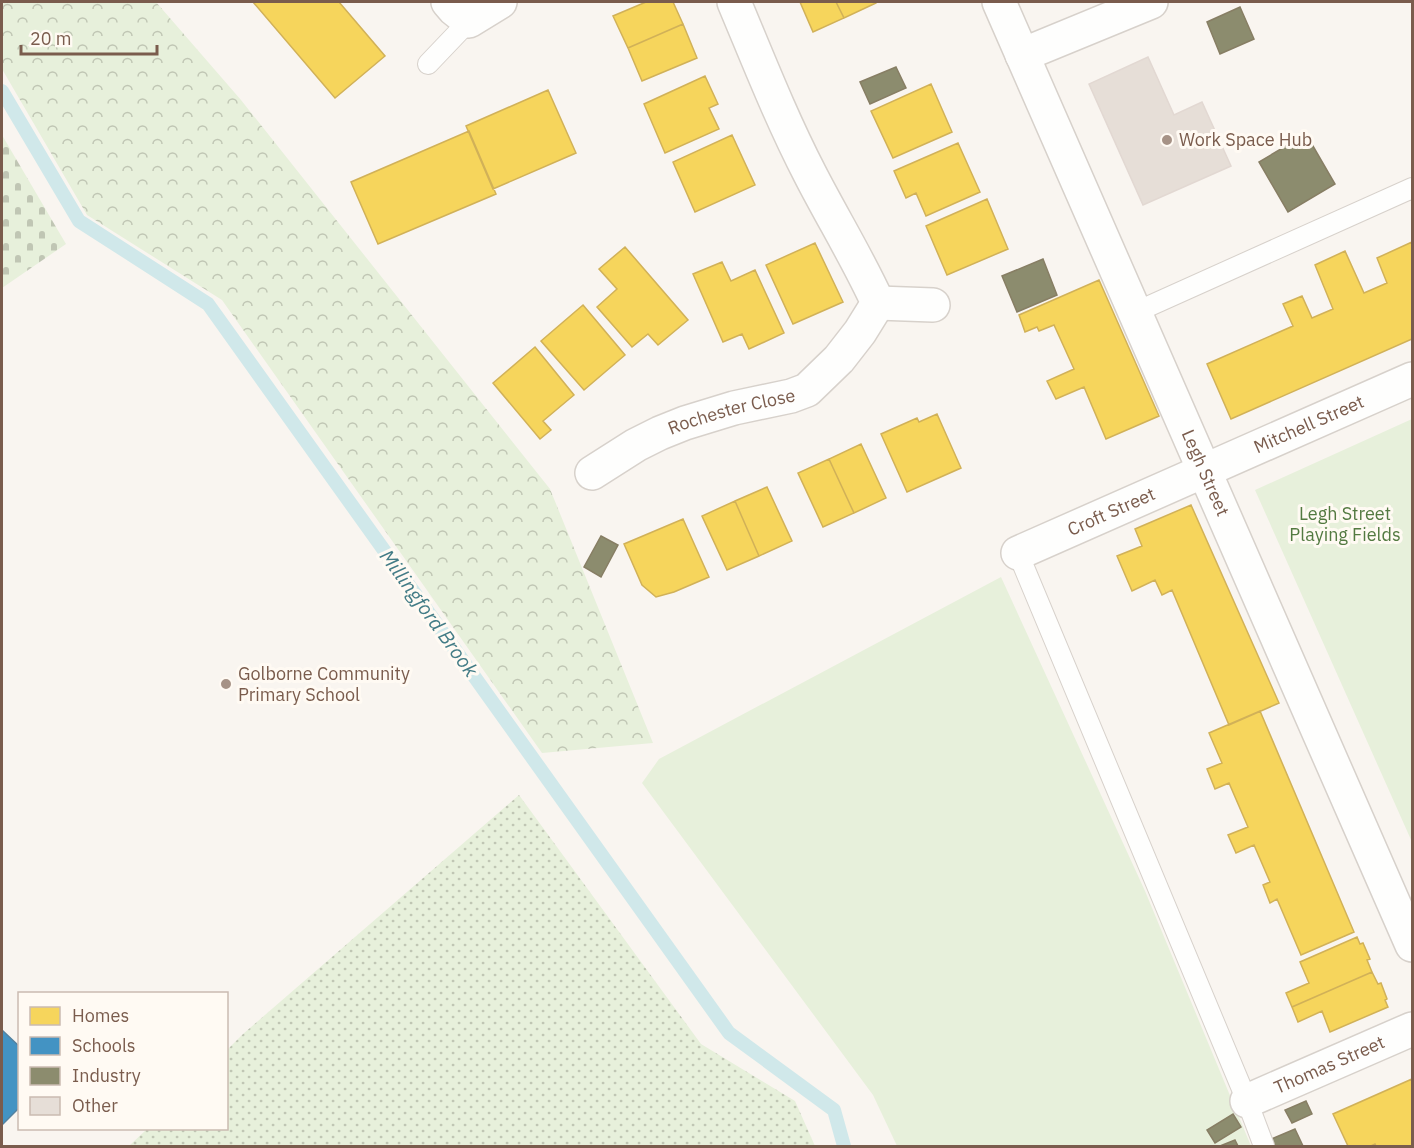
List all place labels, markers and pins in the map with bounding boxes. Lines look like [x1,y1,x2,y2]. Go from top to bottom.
place label: Work Space Hub [1179,128,1312,151]
marker: Work Space Hub [1160,133,1174,147]
place label: Golborne Community Primary School [238,662,410,706]
marker: Golborne Community Primary School [219,677,233,691]

